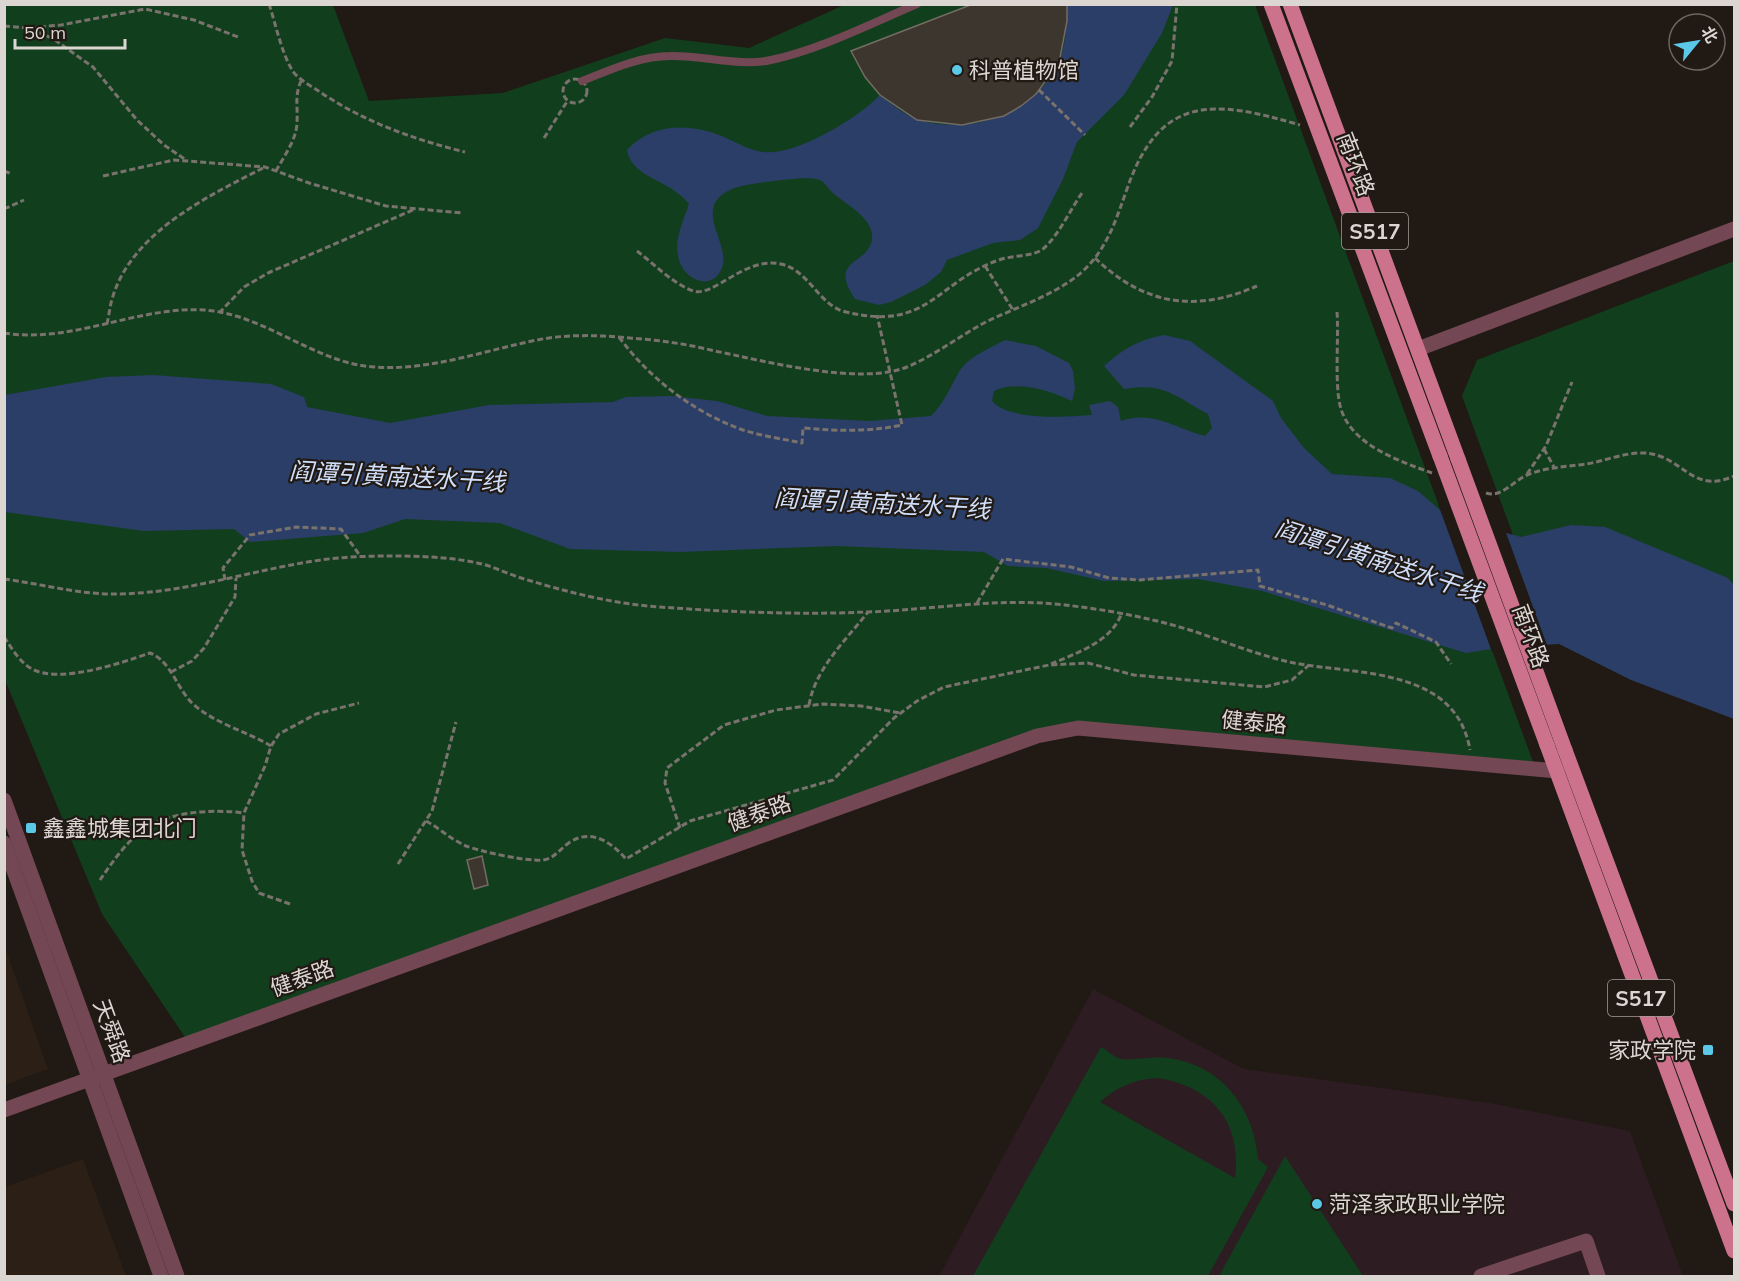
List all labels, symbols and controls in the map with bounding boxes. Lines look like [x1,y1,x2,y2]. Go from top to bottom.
scale bar [15,12,124,50]
north arrow [1667,12,1727,72]
text: 50 m [24,21,66,44]
text: 北 [1697,23,1723,46]
place label: 科普植物馆 [969,56,1079,84]
marker: 科普植物馆 [950,63,964,77]
street label: 南环路 [1331,128,1381,200]
road number: S517 [1342,213,1408,249]
water label: 阎谭引黄南送水干线 [288,455,508,497]
water label: 阎谭引黄南送水干线 [773,482,993,524]
water label: 阎谭引黄南送水干线 [1272,512,1488,608]
street label: 南环路 [1507,600,1555,672]
street label: 健泰路 [1220,705,1288,739]
street label: 健泰路 [723,789,795,837]
place label: 鑫鑫城集团北门 [43,814,197,842]
marker: 鑫鑫城集团北门 [24,821,38,835]
street label: 健泰路 [266,954,338,1002]
road number: S517 [1608,980,1674,1016]
street label: 天舜路 [88,995,136,1067]
place label: 家政学院 [1608,1036,1696,1064]
marker: 家政学院 [1701,1043,1715,1057]
place label: 菏泽家政职业学院 [1329,1190,1505,1218]
marker: 菏泽家政职业学院 [1310,1197,1324,1211]

